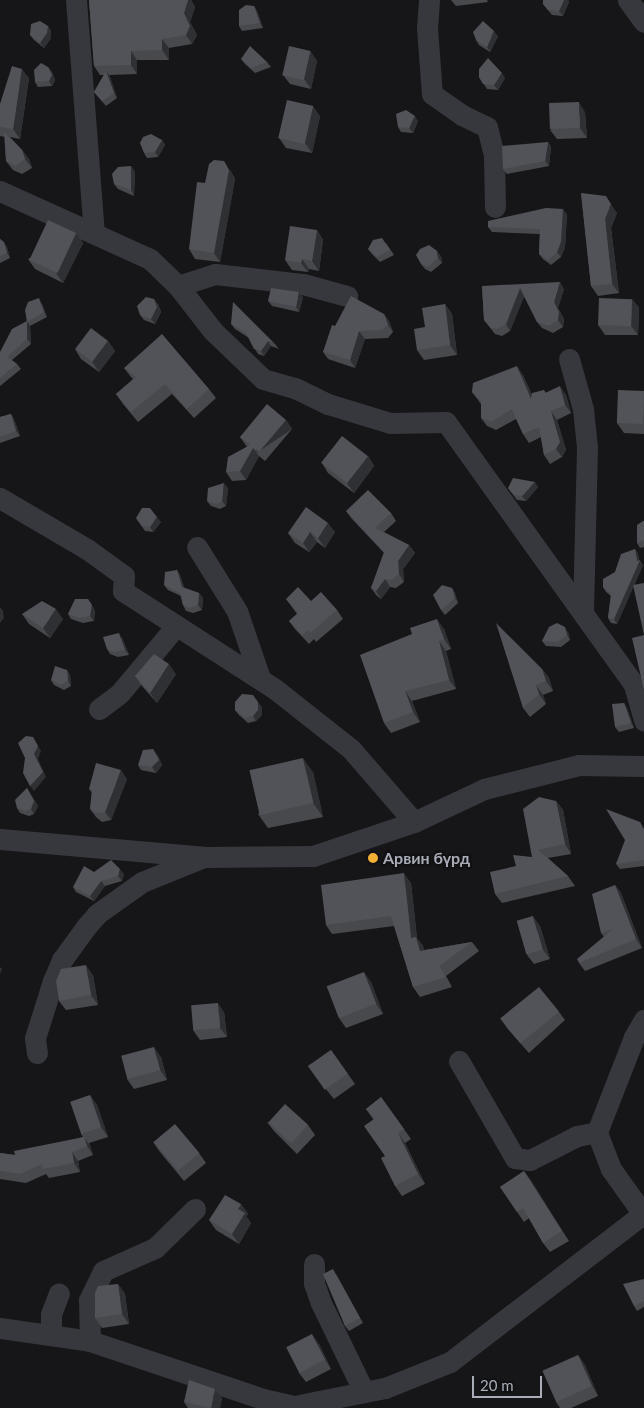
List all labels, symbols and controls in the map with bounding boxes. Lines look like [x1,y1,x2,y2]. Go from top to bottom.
place label: Арвин бүрд [383,848,470,868]
marker: Арвин бүрд [367,852,379,864]
scale bar [474,1366,544,1398]
text: 20 m [480,1376,514,1394]

